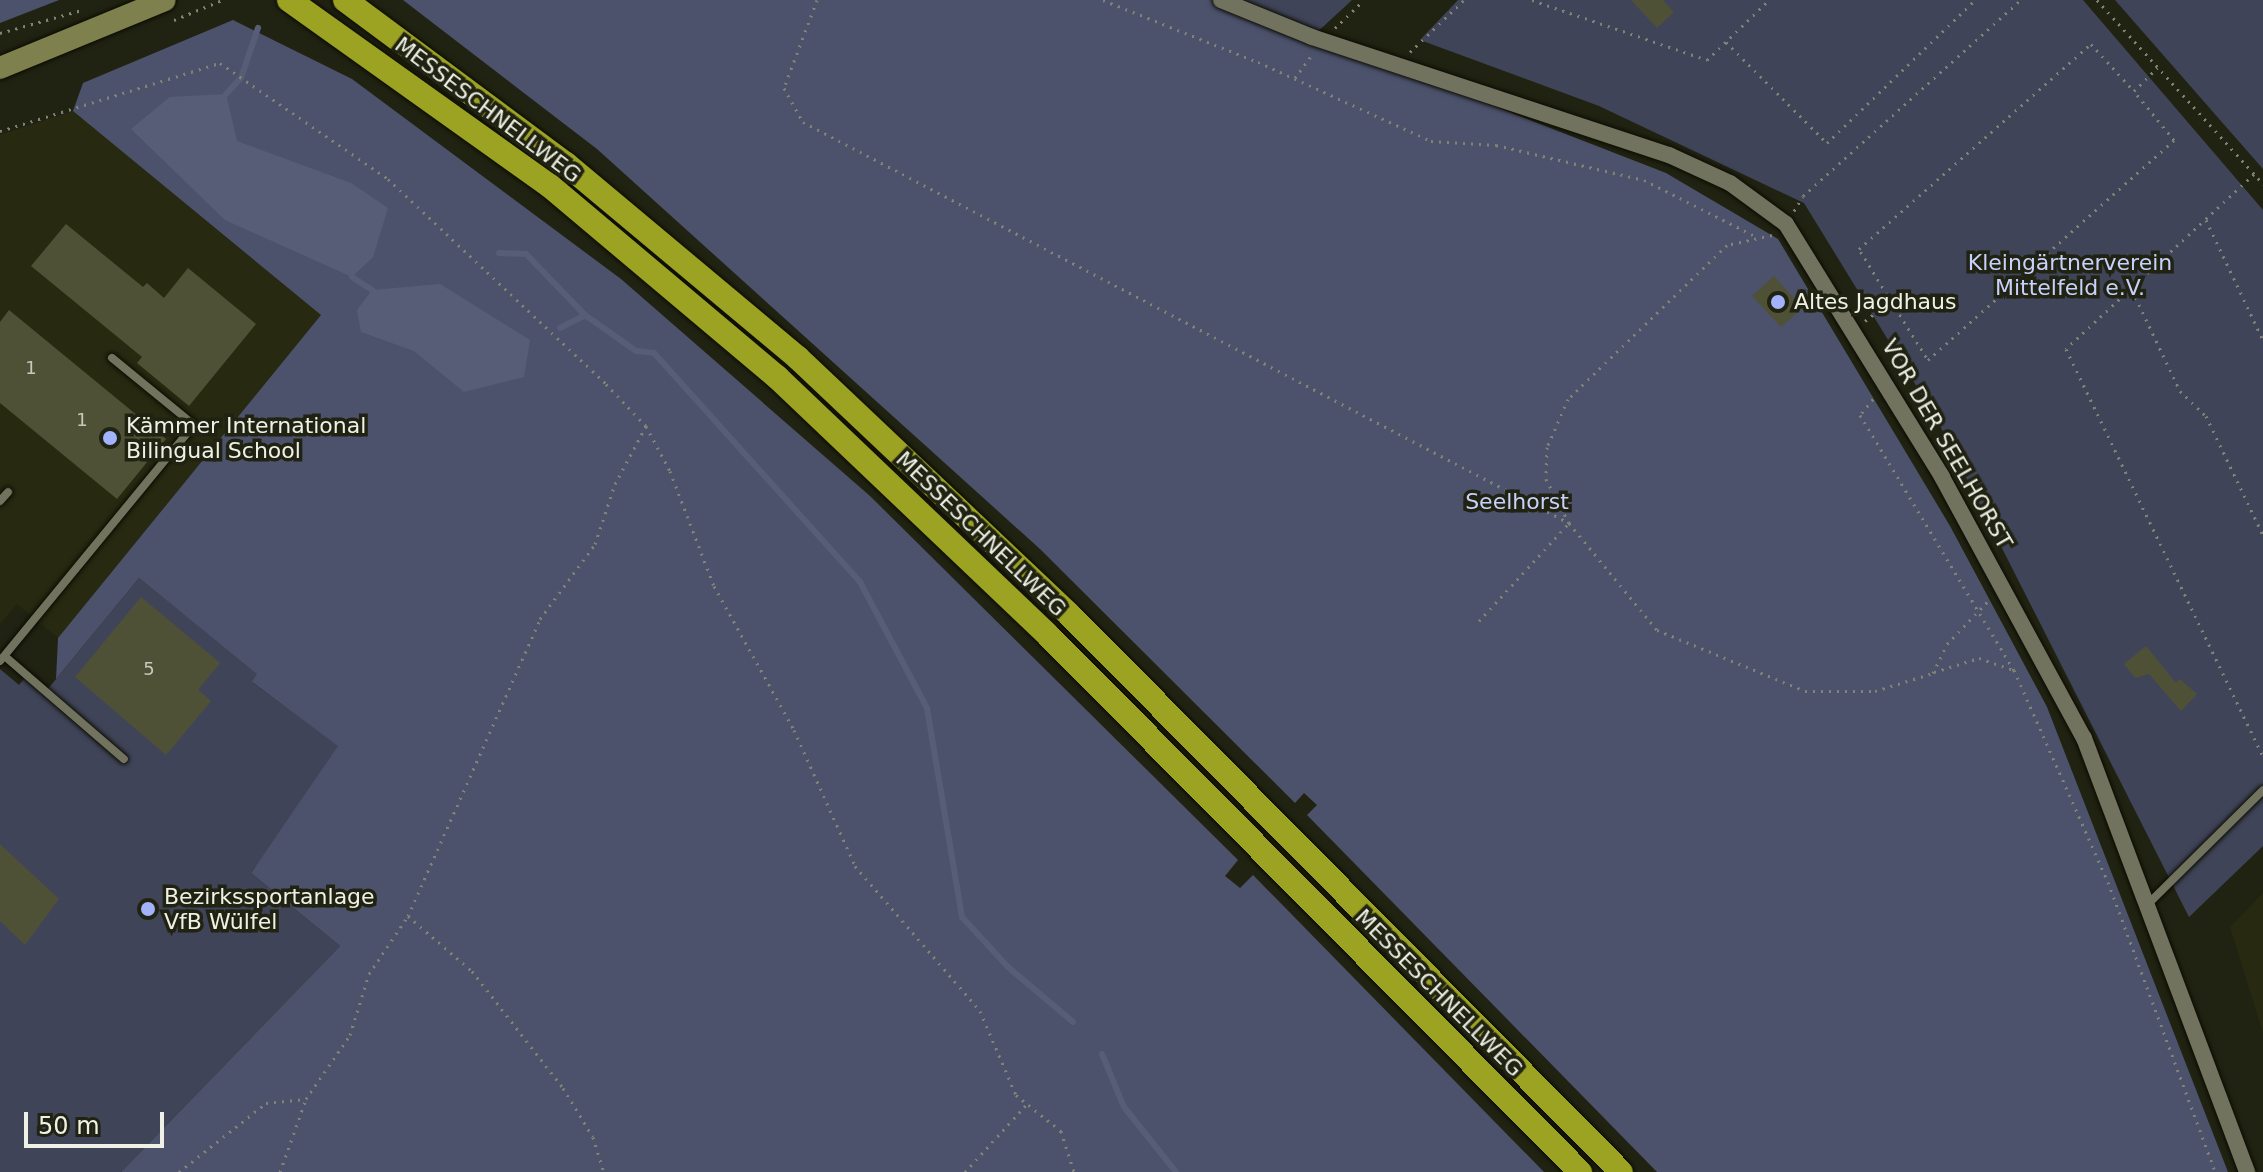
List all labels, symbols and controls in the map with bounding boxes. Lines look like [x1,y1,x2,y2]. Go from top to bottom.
street label: MESSESCHNELLWEG [390,31,586,189]
park label: Kleingärtnerverein Mittelfeld e.V. [1968,249,2172,300]
place label: Altes Jagdhaus [1794,289,1957,315]
marker: Altes Jagdhaus [1769,293,1787,311]
street label: VOR DER SEELHORST [1876,334,2018,554]
house number: 1 [25,357,37,379]
house number: 1 [76,409,88,431]
place label: Kämmer International Bilingual School [126,412,366,464]
marker: Kämmer International Bilingual School [101,429,119,447]
street label: MESSESCHNELLWEG [890,446,1072,622]
park label: Seelhorst [1465,489,1569,515]
house number: 5 [143,658,155,680]
place label: Bezirkssportanlage VfB Wülfel [164,883,375,934]
marker: Bezirkssportanlage VfB Wülfel [139,900,157,918]
street label: MESSESCHNELLWEG [1350,904,1528,1082]
scale bar [28,1096,168,1146]
text: 50 m [38,1112,100,1140]

